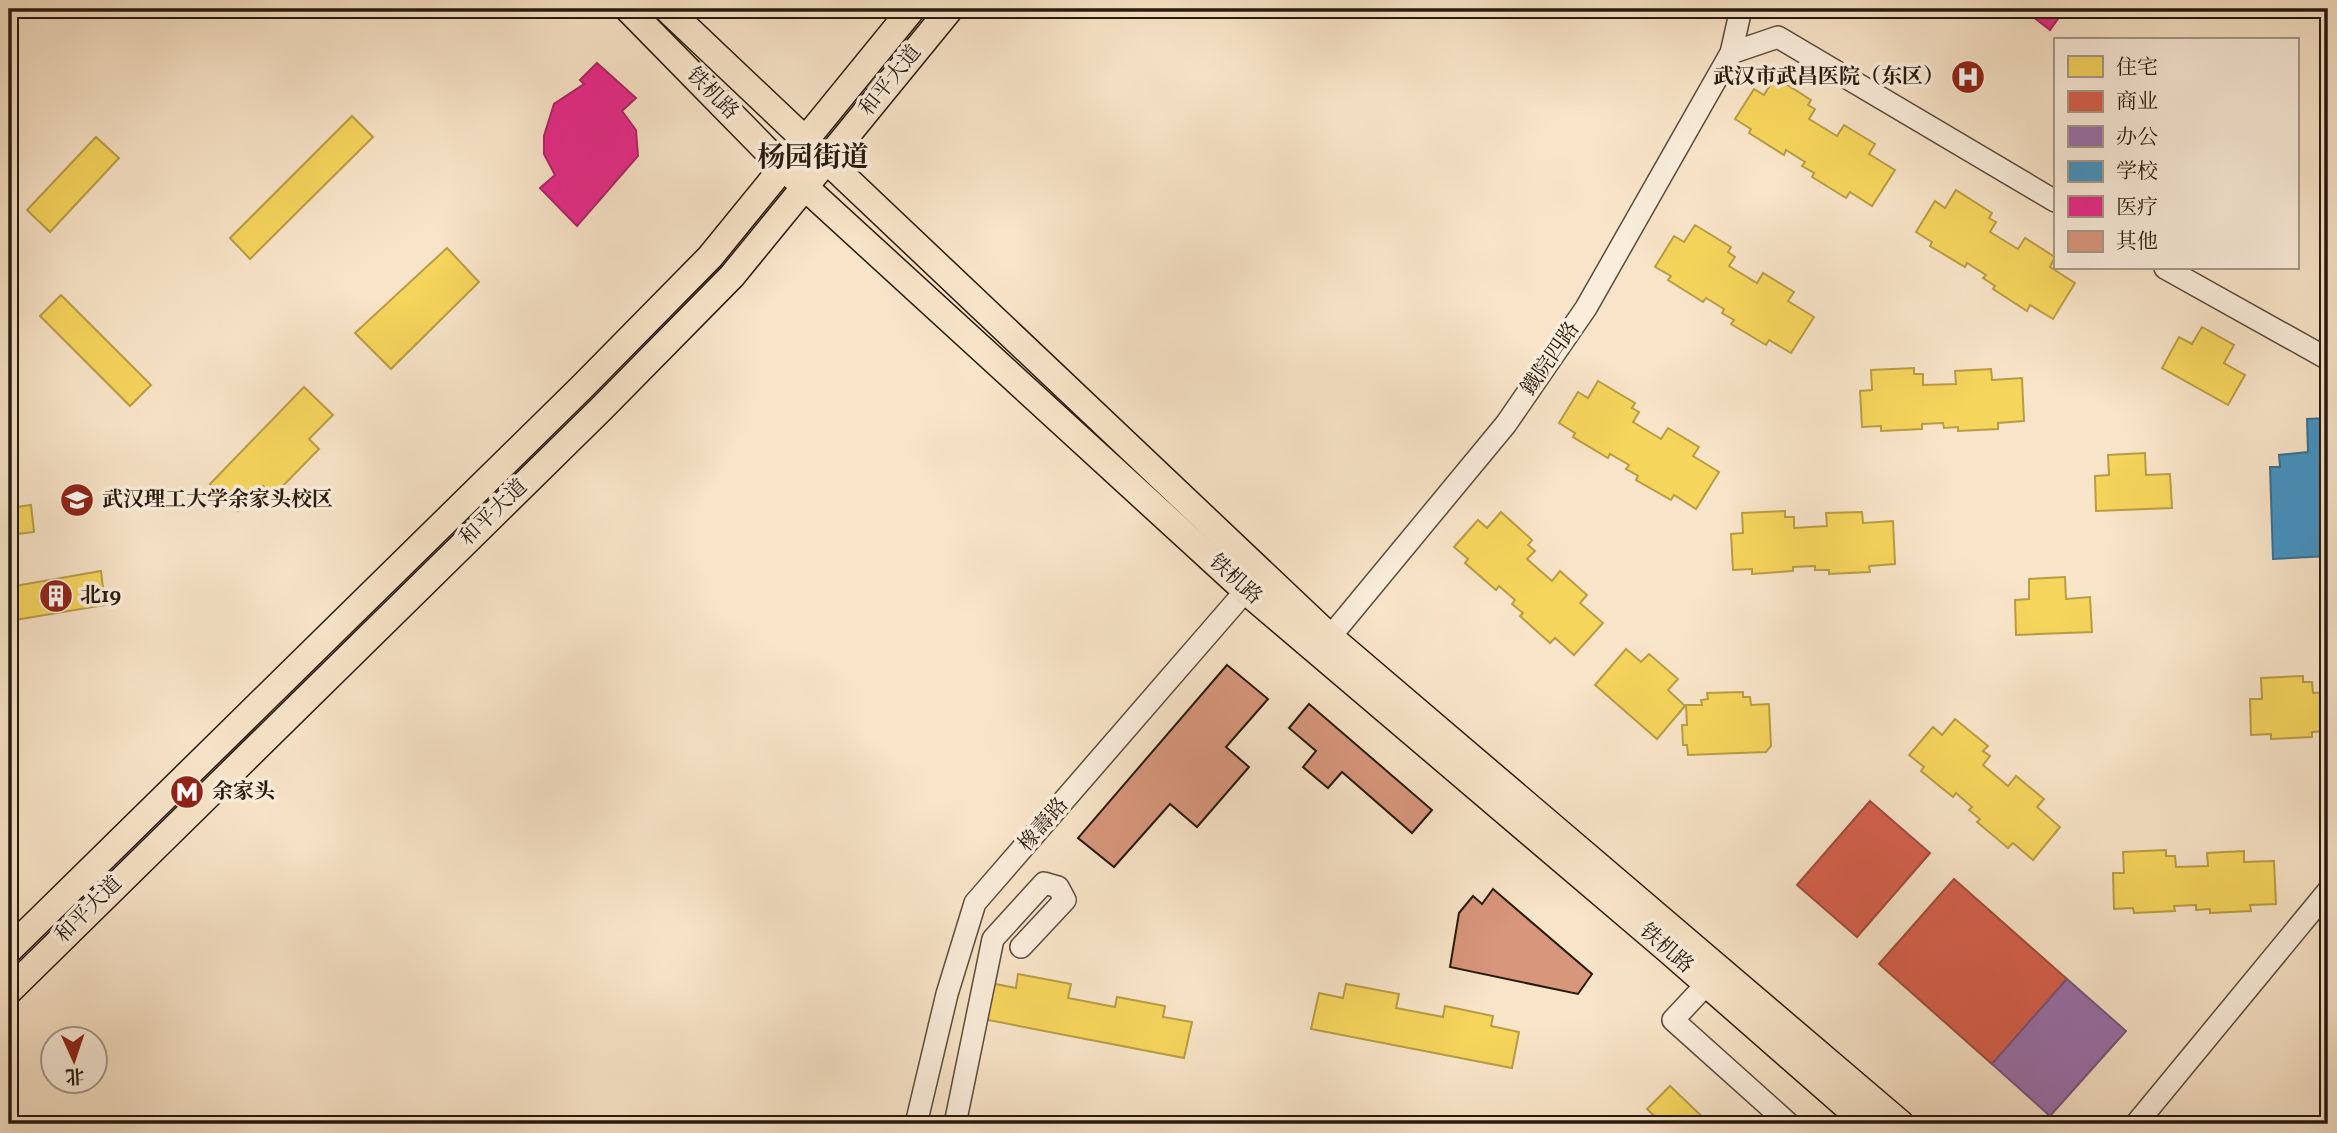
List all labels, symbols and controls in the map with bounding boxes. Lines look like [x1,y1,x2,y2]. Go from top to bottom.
legend [2054,38,2298,270]
street label: 和平大道 [853,39,929,123]
text: 住宅 [2116,54,2158,83]
hospital icon: 武汉市武昌医院（东区） [1949,58,1987,96]
street label: 铁机路 [679,61,745,127]
place label: 武汉市武昌医院（东区） [1713,63,1944,92]
text: 商业 [2116,88,2158,117]
text: 办公 [2116,124,2158,153]
district label: 杨园街道 [757,139,869,178]
text: 学校 [2116,158,2158,187]
text: 医疗 [2116,194,2158,223]
text: 其他 [2116,228,2158,257]
street label: 鐵院四路 [1515,316,1587,402]
street label: 和平大道 [454,473,534,553]
school or university icon: 武汉理工大学余家头校区 [58,481,96,519]
place label: 武汉理工大学余家头校区 [102,486,333,515]
street label: 铁机路 [1202,548,1268,612]
building icon: 北19 [37,577,75,615]
place label: 北19 [80,582,121,611]
metro station icon: 余家头 [168,773,206,811]
place label: 余家头 [212,778,275,807]
street label: 橡壽路 [1012,792,1076,858]
street label: 和平大道 [49,870,129,950]
street label: 铁机路 [1633,917,1699,981]
north arrow [38,1024,108,1094]
text: 北 [65,1061,85,1088]

